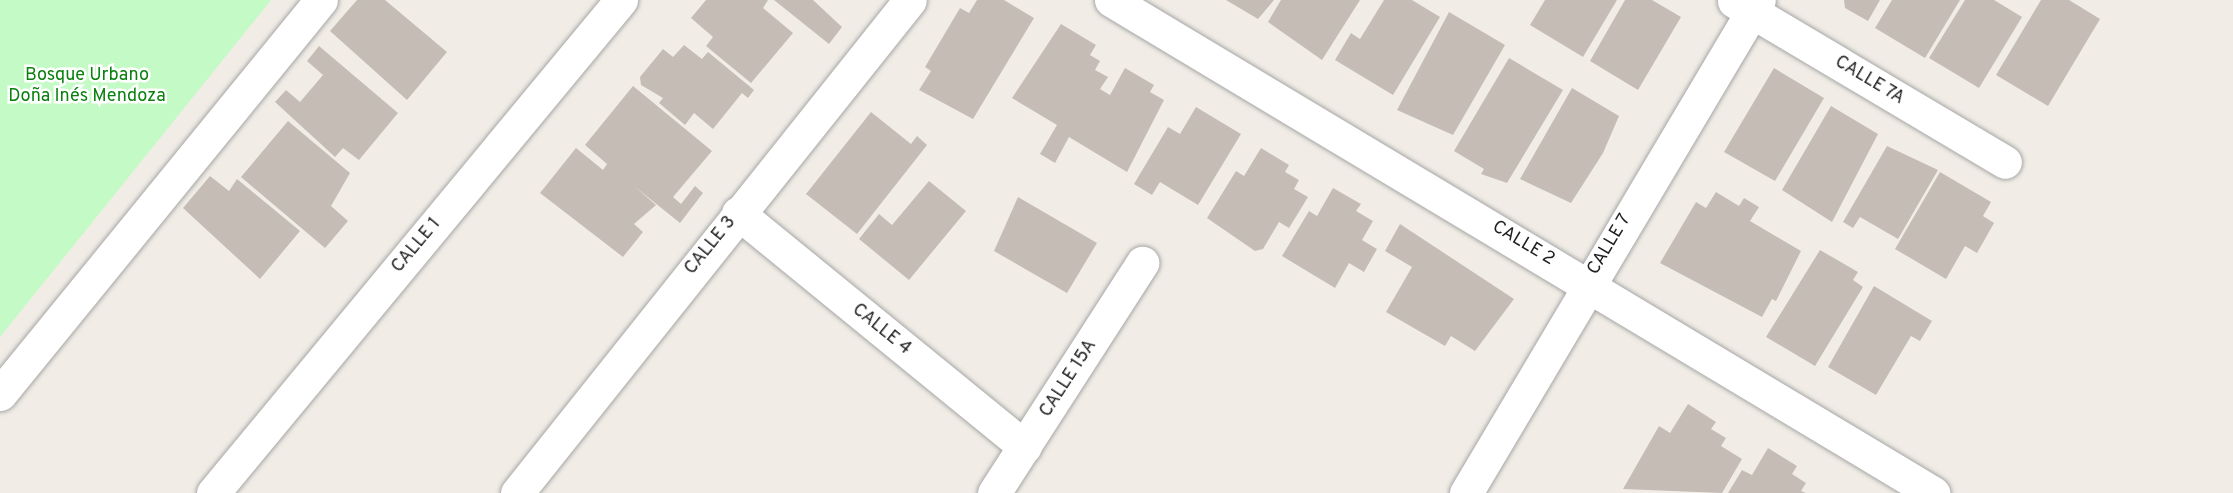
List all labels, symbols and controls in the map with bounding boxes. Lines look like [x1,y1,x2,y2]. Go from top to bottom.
street label: CALLE 7A [1830,52,1908,110]
park label: Bosque Urbano Doña Inés Mendoza [8,66,166,109]
street label: CALLE 7 [1583,210,1637,280]
street label: CALLE 3 [681,212,741,280]
street label: CALLE 1 [388,214,446,278]
street label: CALLE 2 [1488,217,1558,271]
street label: CALLE 4 [847,300,915,360]
street label: CALLE 15A [1036,336,1102,422]

